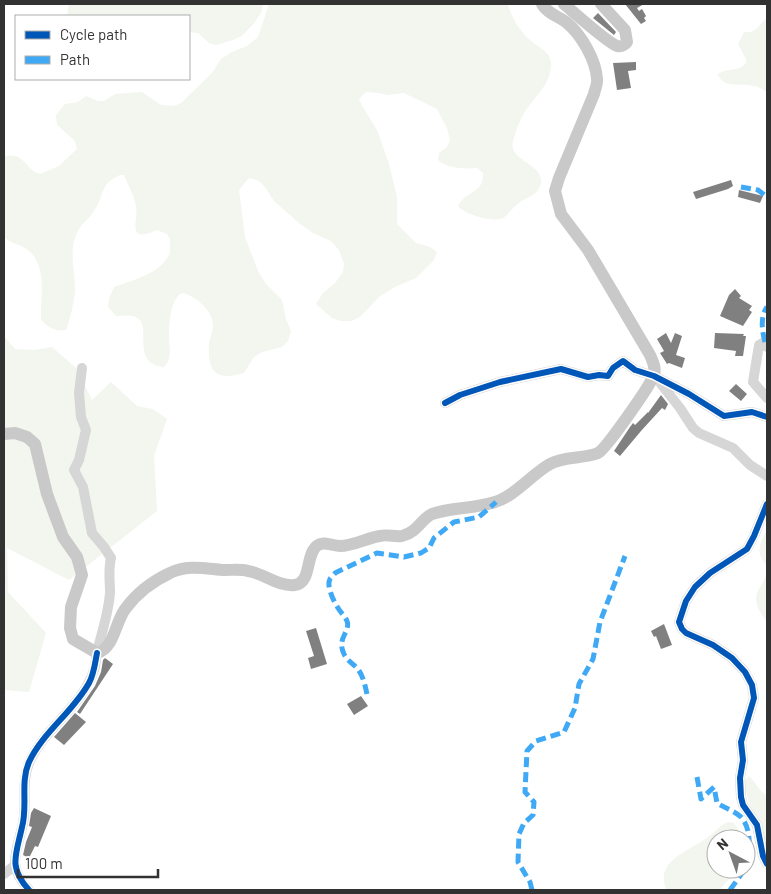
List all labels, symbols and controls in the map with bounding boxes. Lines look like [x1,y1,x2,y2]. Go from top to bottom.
legend [15,15,190,80]
text: Cycle path [60,25,127,43]
text: Path [60,50,90,68]
north arrow [706,829,756,879]
text: N [713,834,731,853]
scale bar [18,846,158,878]
text: 100 m [25,854,63,872]

